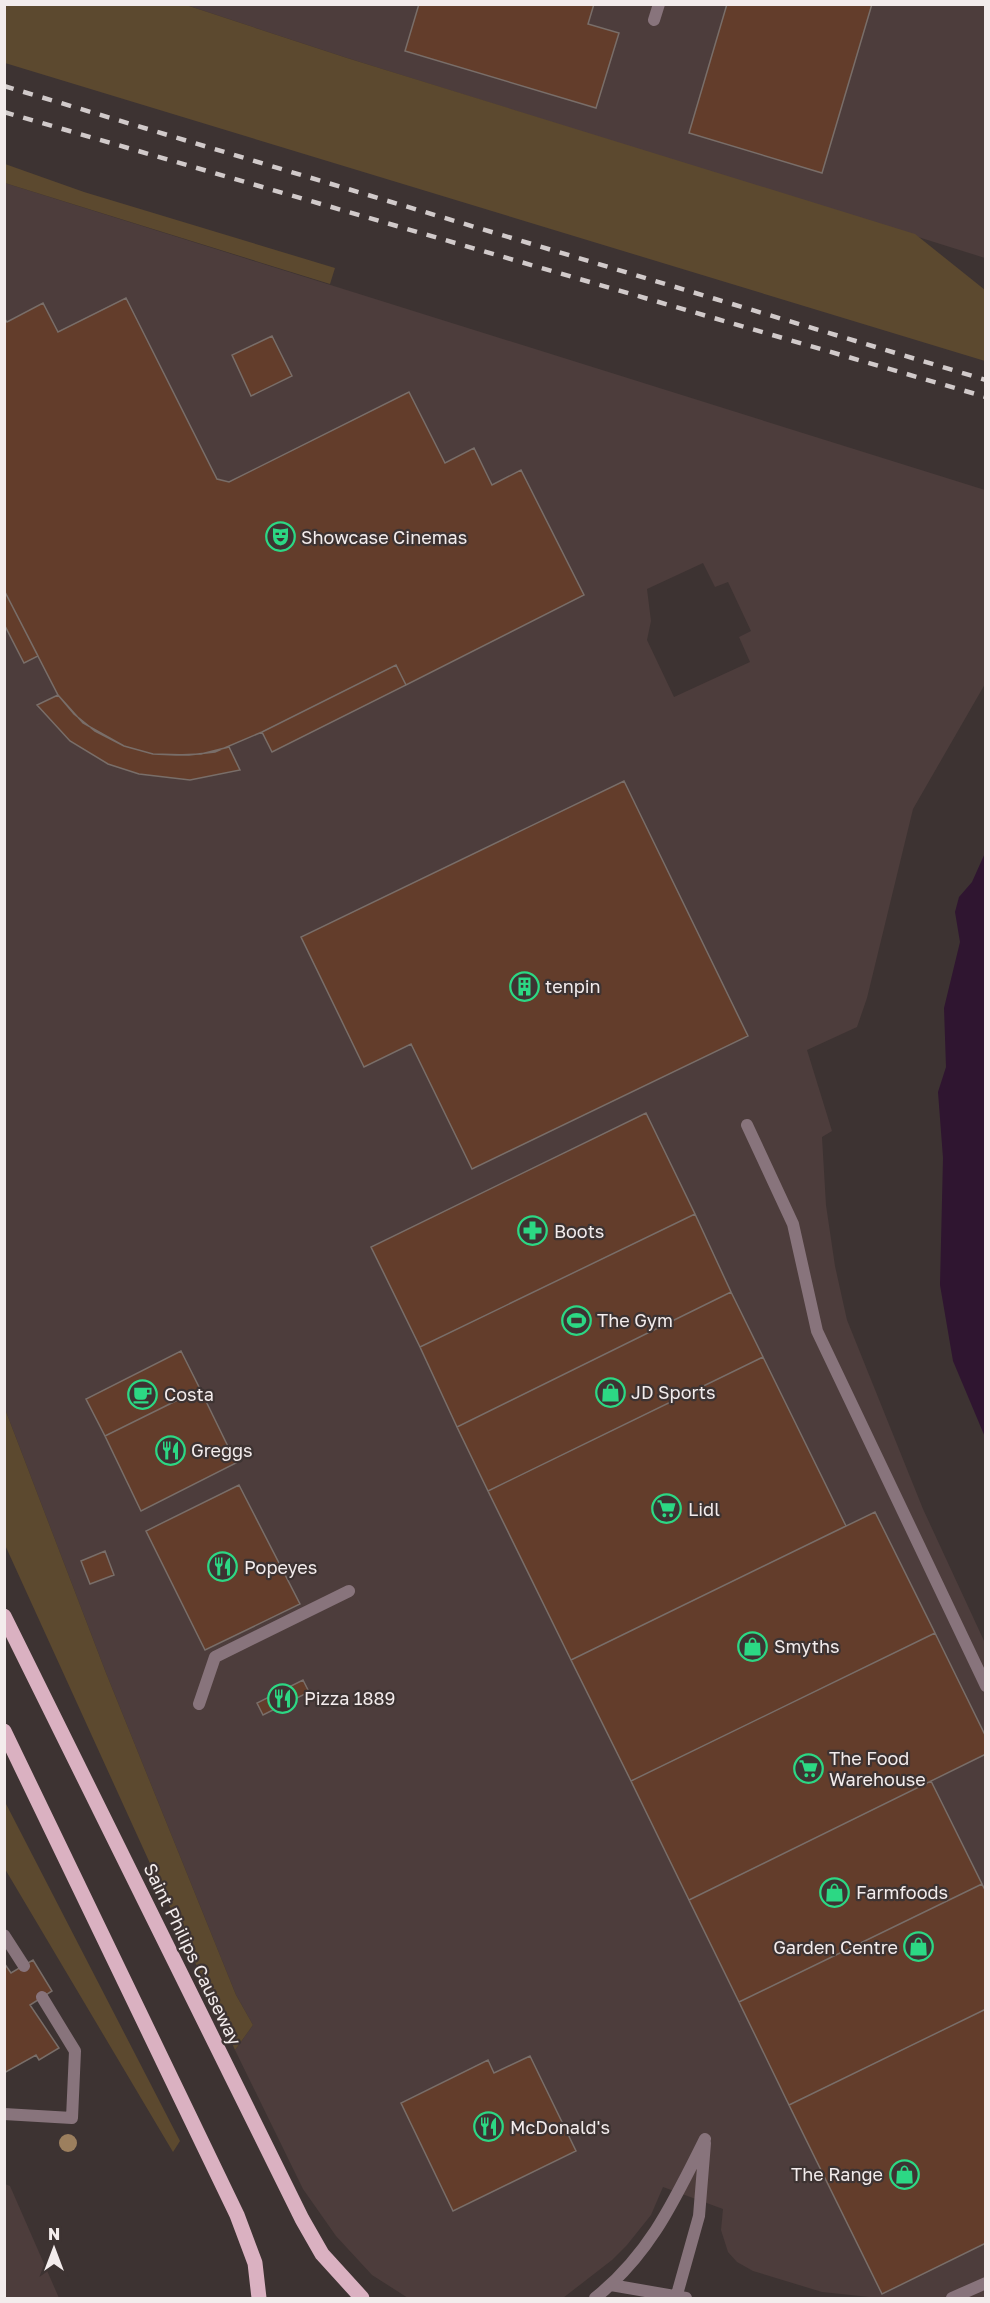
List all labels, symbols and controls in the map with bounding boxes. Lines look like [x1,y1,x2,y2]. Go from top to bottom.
theatre icon: Showcase Cinemas [264,521,296,553]
place label: Showcase Cinemas [301,526,467,548]
building icon: tenpin [508,970,540,1002]
place label: tenpin [545,975,601,997]
pharmacy icon: Boots [517,1215,549,1247]
place label: Boots [554,1220,604,1242]
sports icon: The Gym [560,1304,592,1336]
place label: The Gym [597,1309,673,1331]
shop icon: JD Sports [594,1376,626,1408]
cafe icon: Costa [127,1378,159,1410]
place label: JD Sports [631,1381,716,1403]
place label: Costa [164,1383,214,1405]
restaurant icon: Greggs [154,1434,186,1466]
place label: Greggs [191,1439,253,1461]
supermarket icon: Lidl [651,1493,683,1525]
place label: Lidl [688,1498,720,1520]
restaurant icon: Popeyes [207,1551,239,1583]
place label: Popeyes [244,1556,317,1578]
shop icon: Smyths [737,1630,769,1662]
place label: Smyths [774,1635,840,1657]
restaurant icon: Pizza 1889 [267,1682,299,1714]
place label: Pizza 1889 [304,1687,395,1709]
place label: The Food Warehouse [829,1747,926,1790]
supermarket icon: The Food Warehouse [792,1752,824,1784]
street label: Saint Philips Causeway [139,1859,247,2049]
shop icon: Farmfoods [819,1876,851,1908]
place label: Farmfoods [856,1881,948,1903]
shop icon: Garden Centre [903,1931,935,1963]
place label: Garden Centre [773,1936,898,1958]
restaurant icon: McDonald's [473,2111,505,2143]
place label: McDonald's [510,2116,610,2138]
shop icon: The Range [888,2158,920,2190]
place label: The Range [791,2163,883,2185]
north arrow [24,2219,84,2279]
text: N [48,2224,60,2244]

